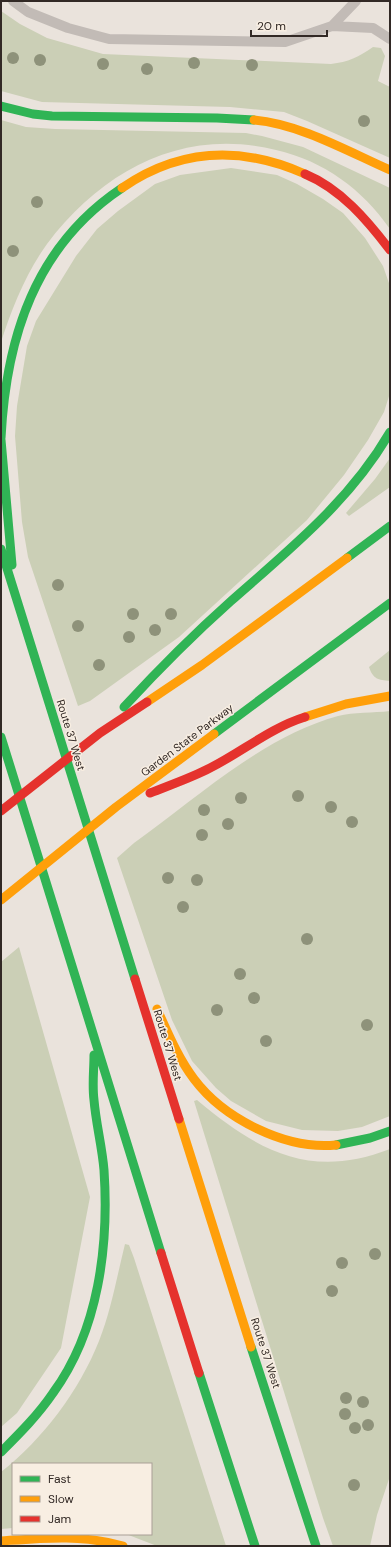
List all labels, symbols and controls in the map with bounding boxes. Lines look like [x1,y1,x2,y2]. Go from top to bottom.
scale bar [251,12,327,38]
text: 20 m [257,18,286,34]
street label: Route 37 West [54,698,88,772]
street label: Garden State Parkway [138,701,236,779]
street label: Route 37 West [151,1008,185,1082]
street label: Route 37 West [248,1316,284,1390]
legend [12,1463,152,1535]
text: Fast [48,1471,71,1487]
text: Slow [48,1491,74,1507]
text: Jam [48,1511,71,1527]

